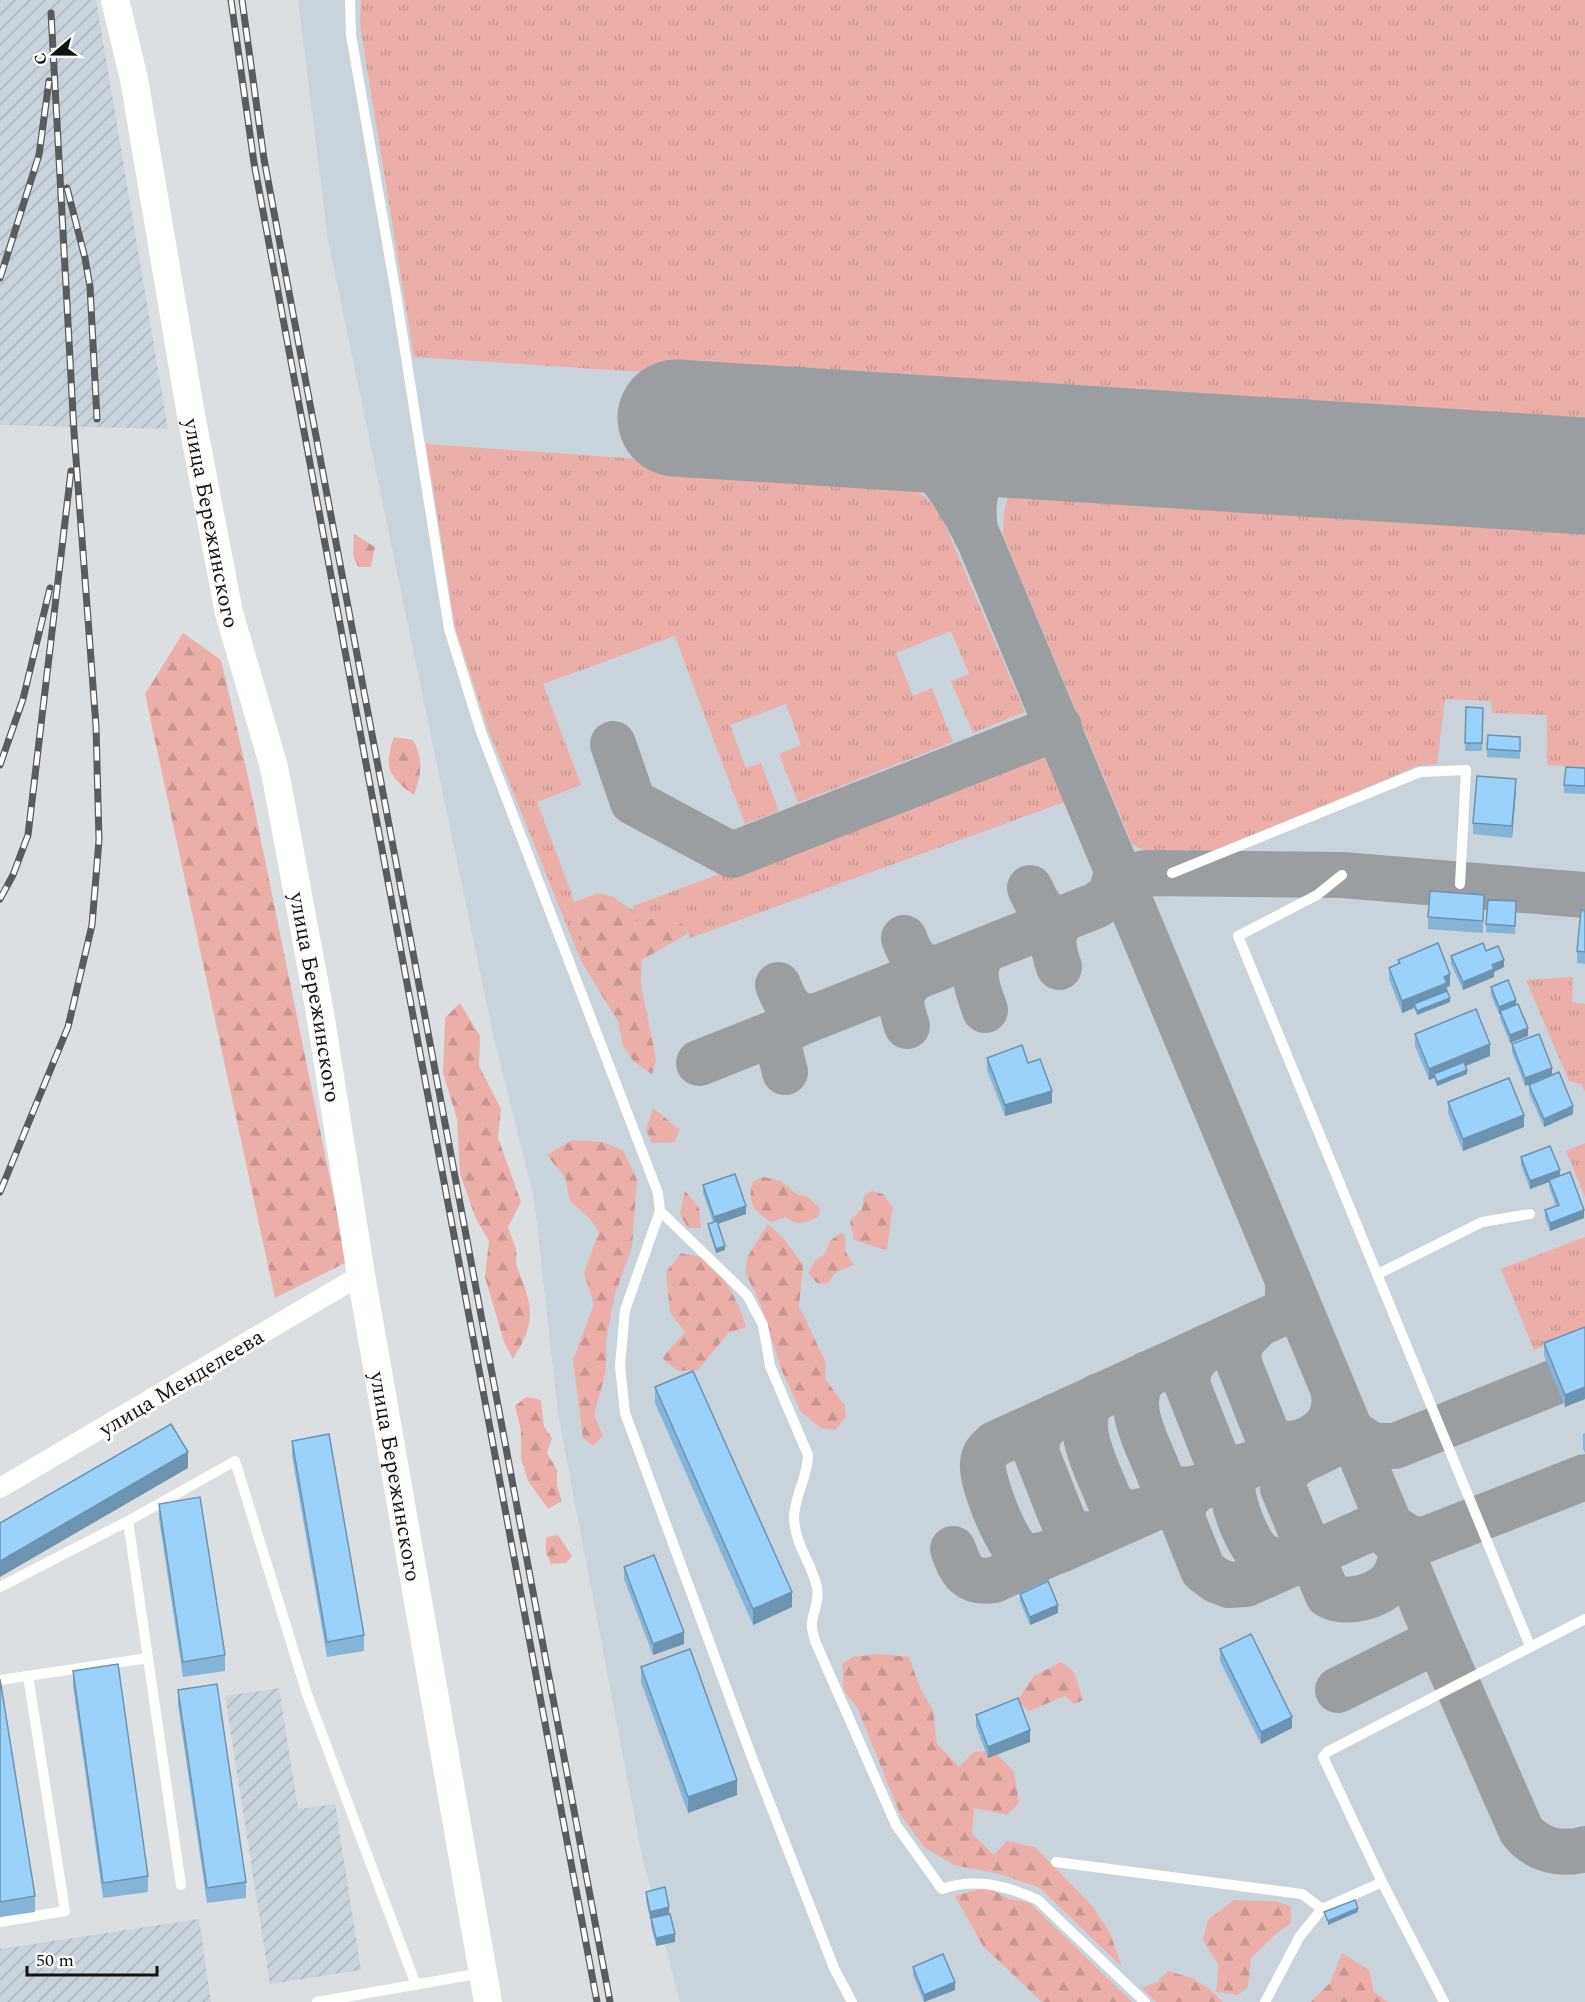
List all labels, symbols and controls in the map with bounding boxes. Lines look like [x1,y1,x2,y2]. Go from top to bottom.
north arrow [24,24,84,84]
text: С [28,49,54,68]
street label: улица Бережинского [174,415,248,632]
street label: улица Бережинского [280,889,349,1105]
street label: улица Менделеева [92,1321,271,1446]
street label: улица Бережинского [360,1368,429,1584]
scale bar [27,1939,158,1977]
text: 50 m [36,1947,74,1974]

